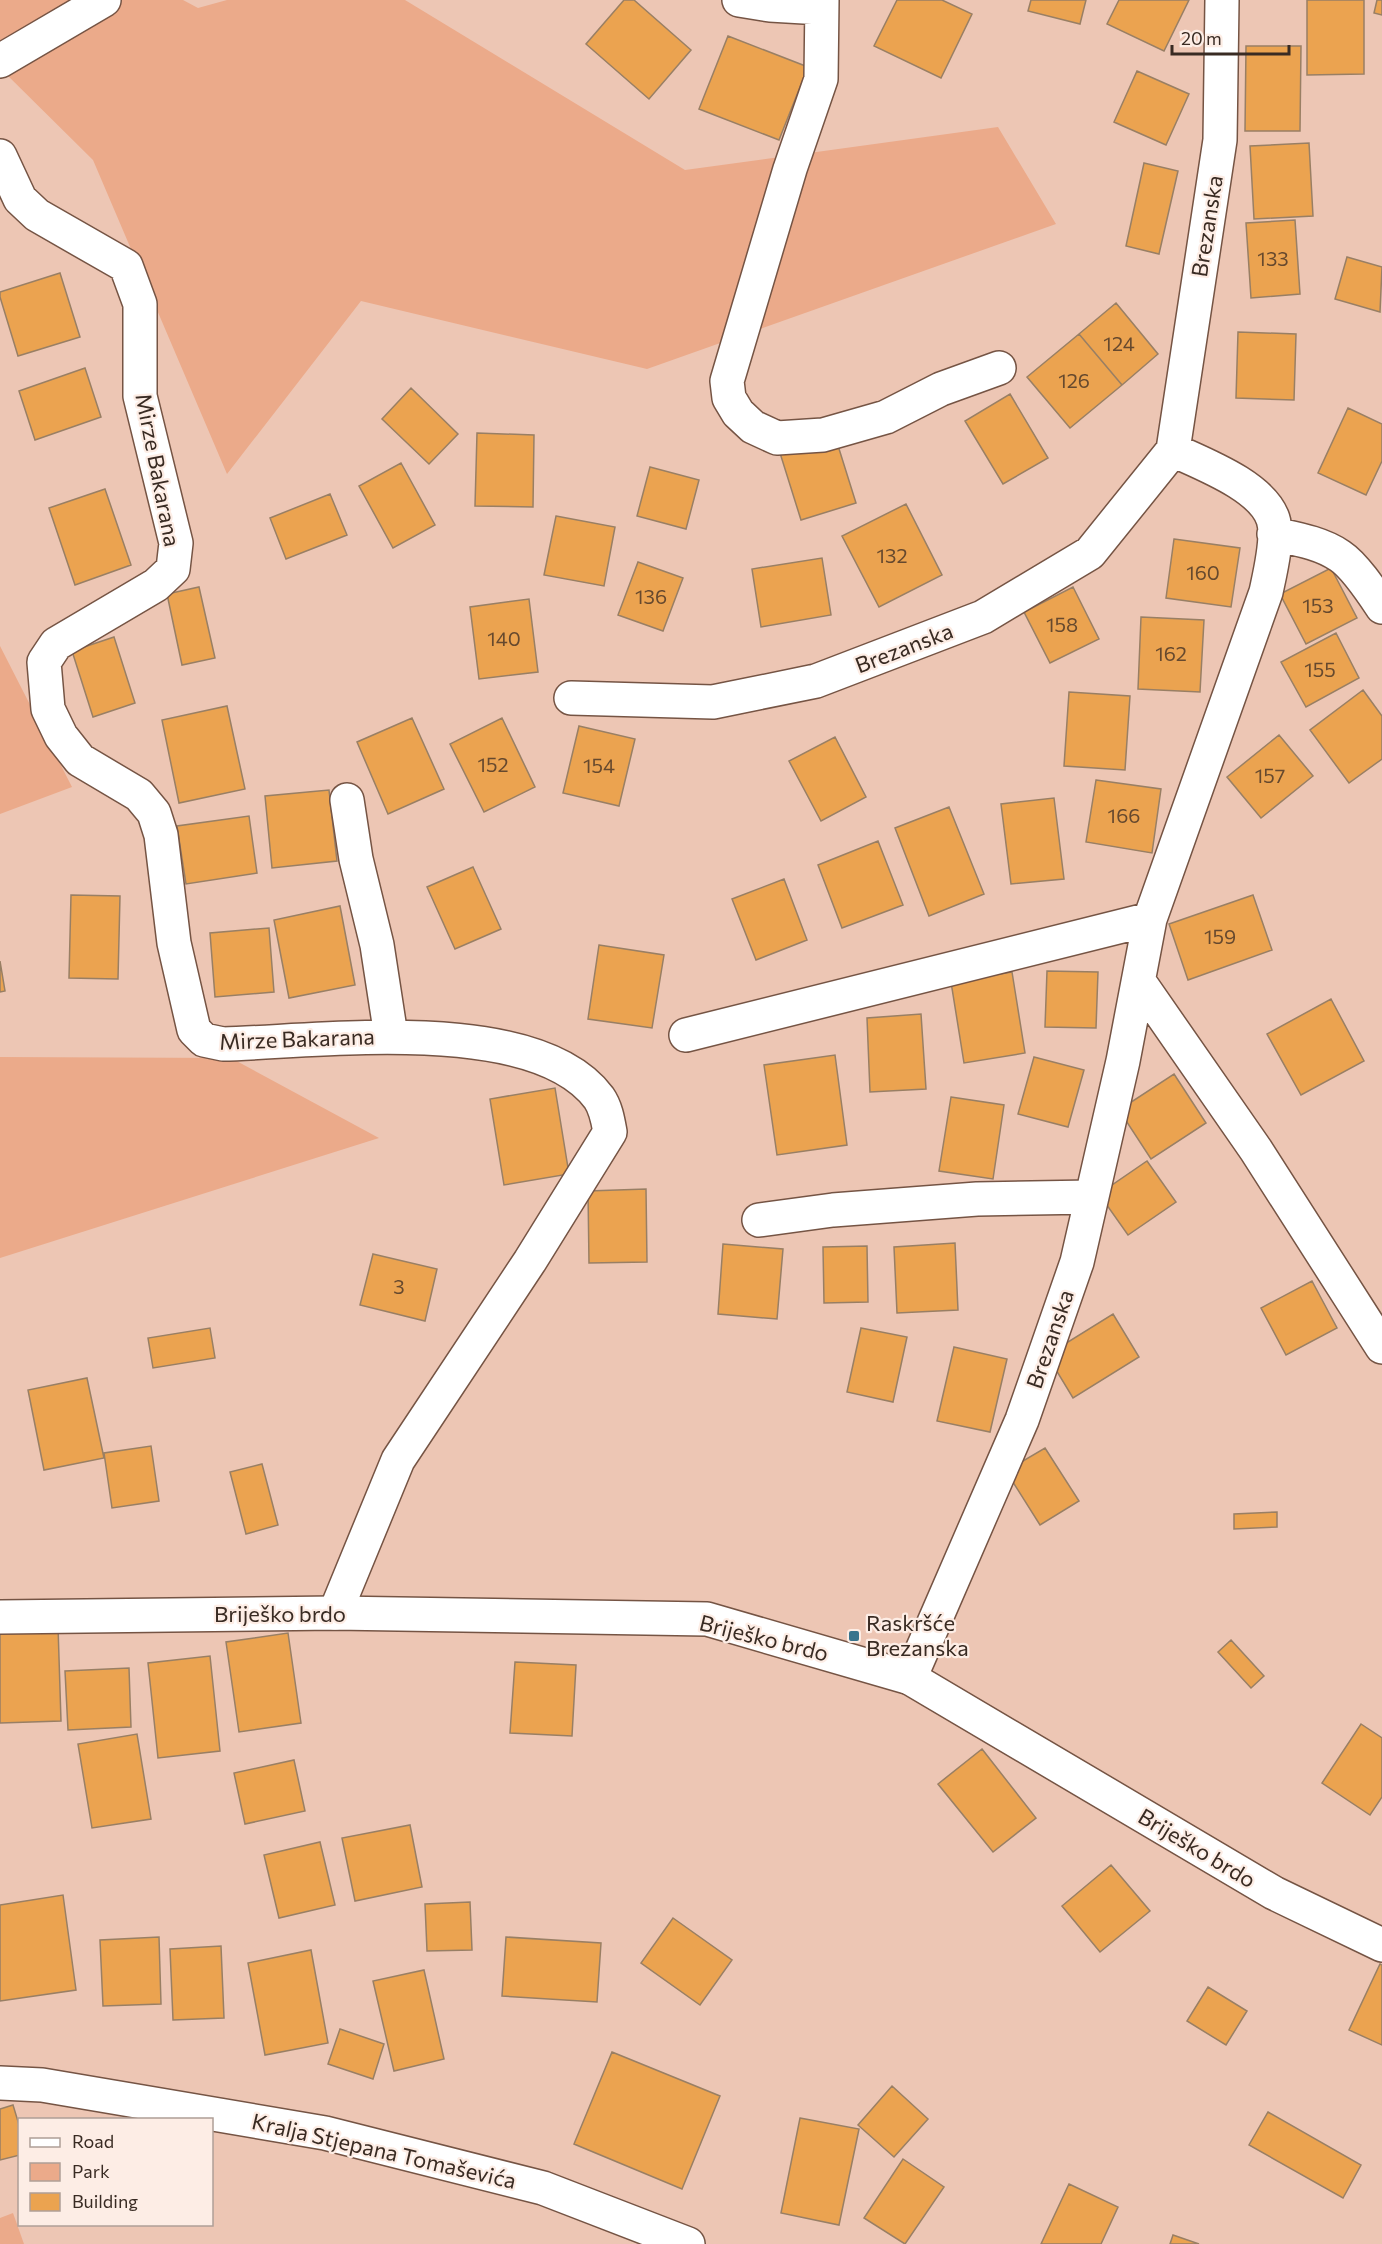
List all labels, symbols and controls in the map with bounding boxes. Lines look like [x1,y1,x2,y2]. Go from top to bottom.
scale bar [1172,18,1289,56]
text: 20 m [1181,27,1222,49]
street label: Brezanska [1185,173,1228,279]
house number: 133 [1257,246,1289,270]
house number: 124 [1103,331,1135,355]
house number: 126 [1058,368,1090,392]
street label: Mirze Bakarana [130,391,187,549]
house number: 132 [877,543,908,567]
house number: 160 [1186,560,1220,584]
house number: 136 [635,584,667,608]
house number: 153 [1302,593,1334,617]
house number: 158 [1046,612,1078,636]
street label: Brezanska [851,617,957,679]
house number: 140 [487,626,521,650]
house number: 162 [1155,641,1187,665]
house number: 155 [1304,657,1336,681]
house number: 152 [477,752,509,776]
house number: 154 [583,753,615,777]
house number: 157 [1255,763,1285,787]
house number: 166 [1108,803,1140,827]
house number: 159 [1204,924,1236,948]
street label: Mirze Bakarana [219,1022,375,1055]
house number: 3 [393,1274,405,1298]
street label: Brezanska [1020,1286,1079,1392]
street label: Briješko brdo [214,1600,346,1627]
street label: Briješko brdo [697,1608,831,1667]
place label: Raskršće Brezanska [866,1609,969,1661]
marker: Raskršće Brezanska [847,1629,861,1643]
street label: Briješko brdo [1134,1802,1261,1893]
street label: Kralja Stjepana Tomaševića [249,2107,519,2194]
legend [18,2118,213,2226]
text: Road [72,2130,114,2152]
text: Park [72,2160,110,2182]
text: Building [72,2190,138,2212]

